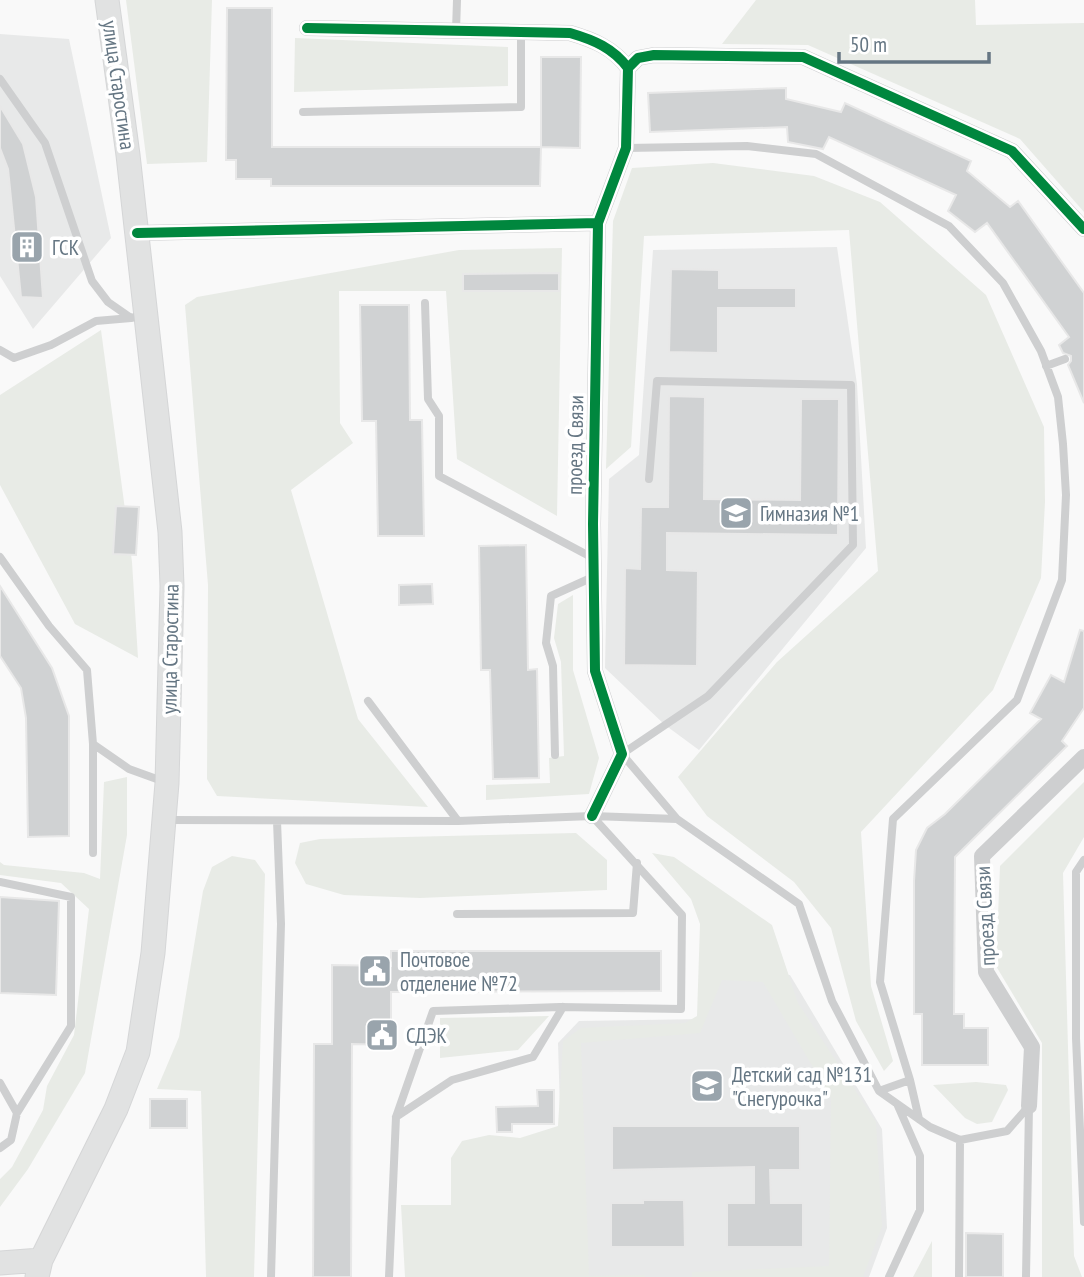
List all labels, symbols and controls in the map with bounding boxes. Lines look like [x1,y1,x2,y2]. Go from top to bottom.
street label: улица Старостина [97,19,141,151]
scale bar [839,21,990,65]
text: 50 m [850,31,887,58]
building icon: ГСК [8,228,46,266]
place label: ГСК [52,234,79,261]
street label: проезд Связи [561,395,589,495]
school or university icon: Гимназия №1 [717,494,755,532]
place label: Гимназия №1 [760,500,859,527]
street label: улица Старостина [155,584,185,714]
street label: проезд Связи [969,865,1001,967]
place label: Почтовое отделение №72 [400,946,518,997]
public building icon: Почтовое отделение №72 [356,952,394,990]
public building icon: СДЭК [363,1016,401,1054]
place label: СДЭК [406,1022,447,1049]
place label: Детский сад №131 "Снегурочка" [732,1061,872,1112]
school or university icon: Детский сад №131 "Снегурочка" [688,1067,726,1105]

